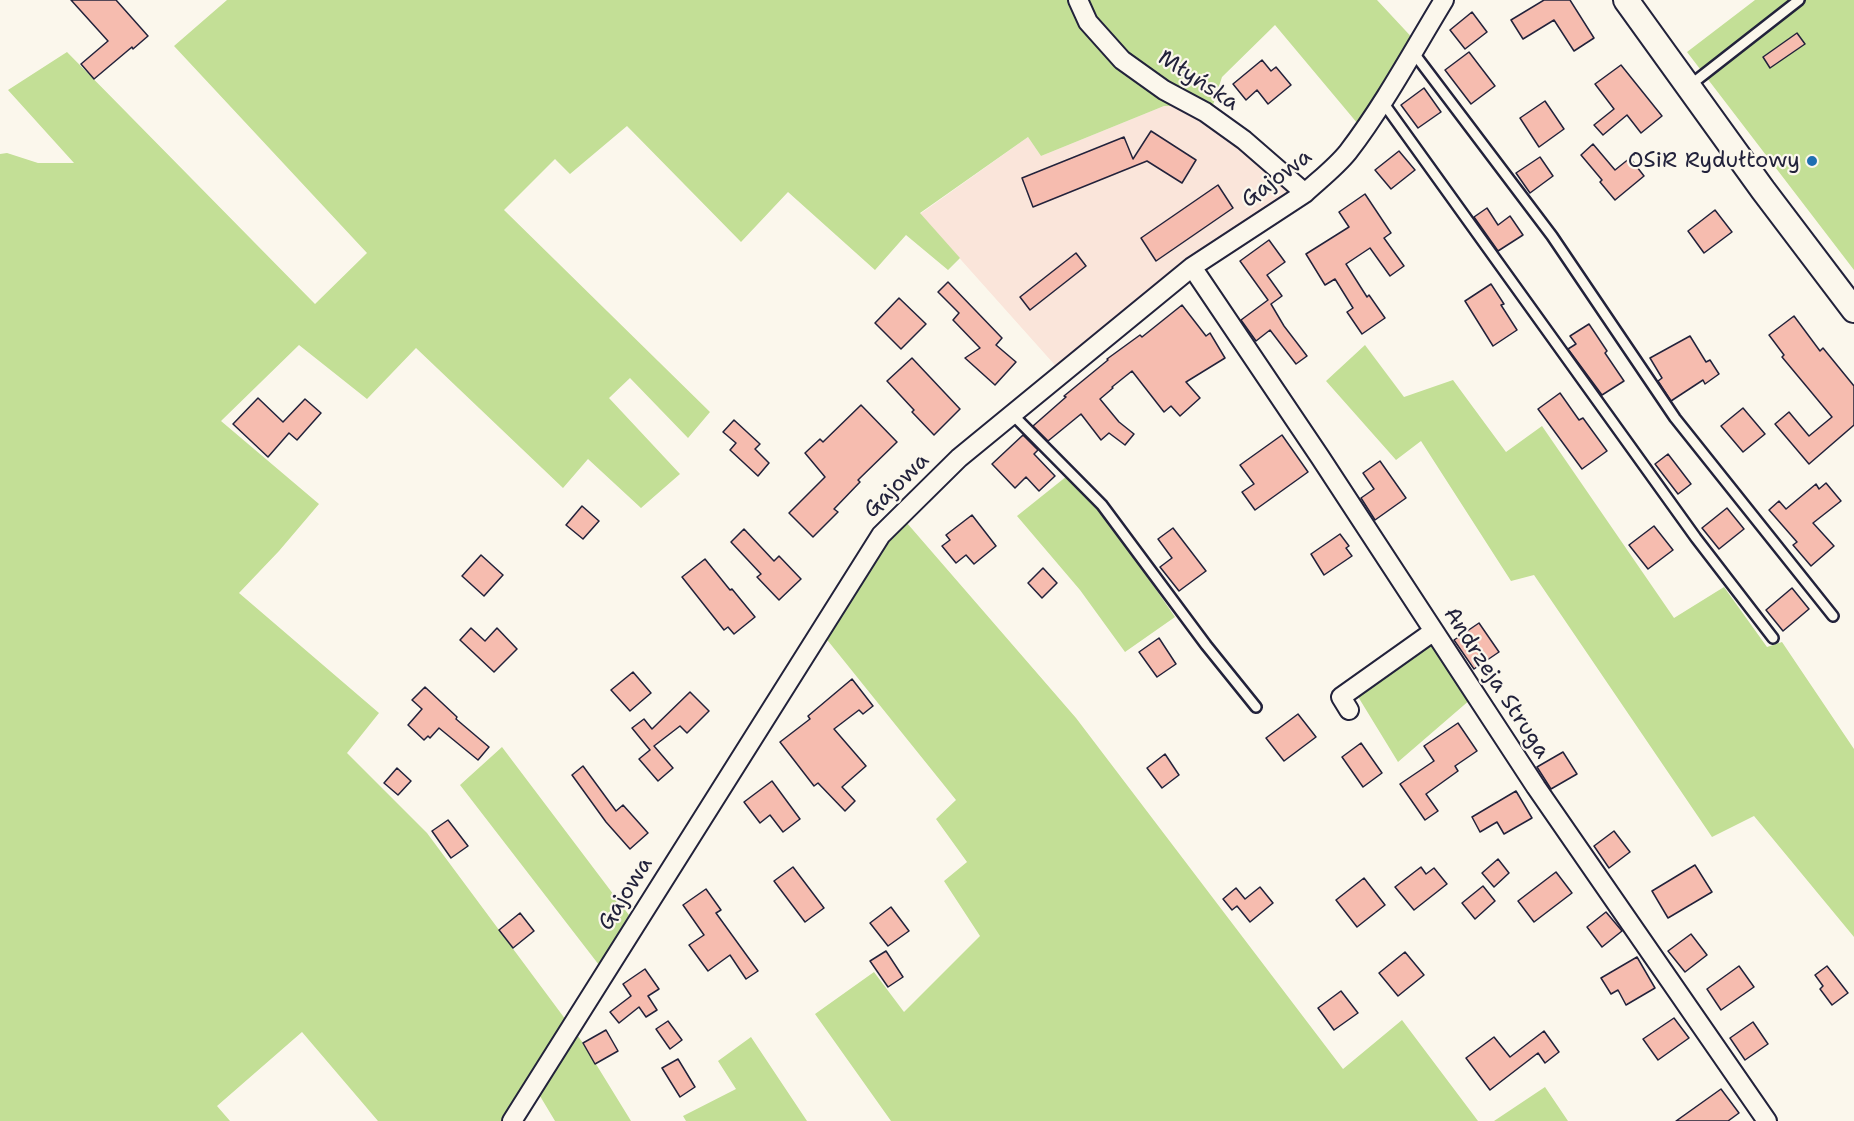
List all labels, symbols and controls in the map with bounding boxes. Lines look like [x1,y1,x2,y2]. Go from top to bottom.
street label: Młyńska [1153,45,1243,117]
street label: Gajowa [1237,144,1317,214]
place label: OSiR Rydułtowy [1628,148,1800,174]
marker: OSiR Rydułtowy [1805,154,1819,168]
street label: Gajowa [859,448,935,524]
street label: Andrzeja Struga [1437,602,1555,764]
street label: Gajowa [593,853,659,935]

